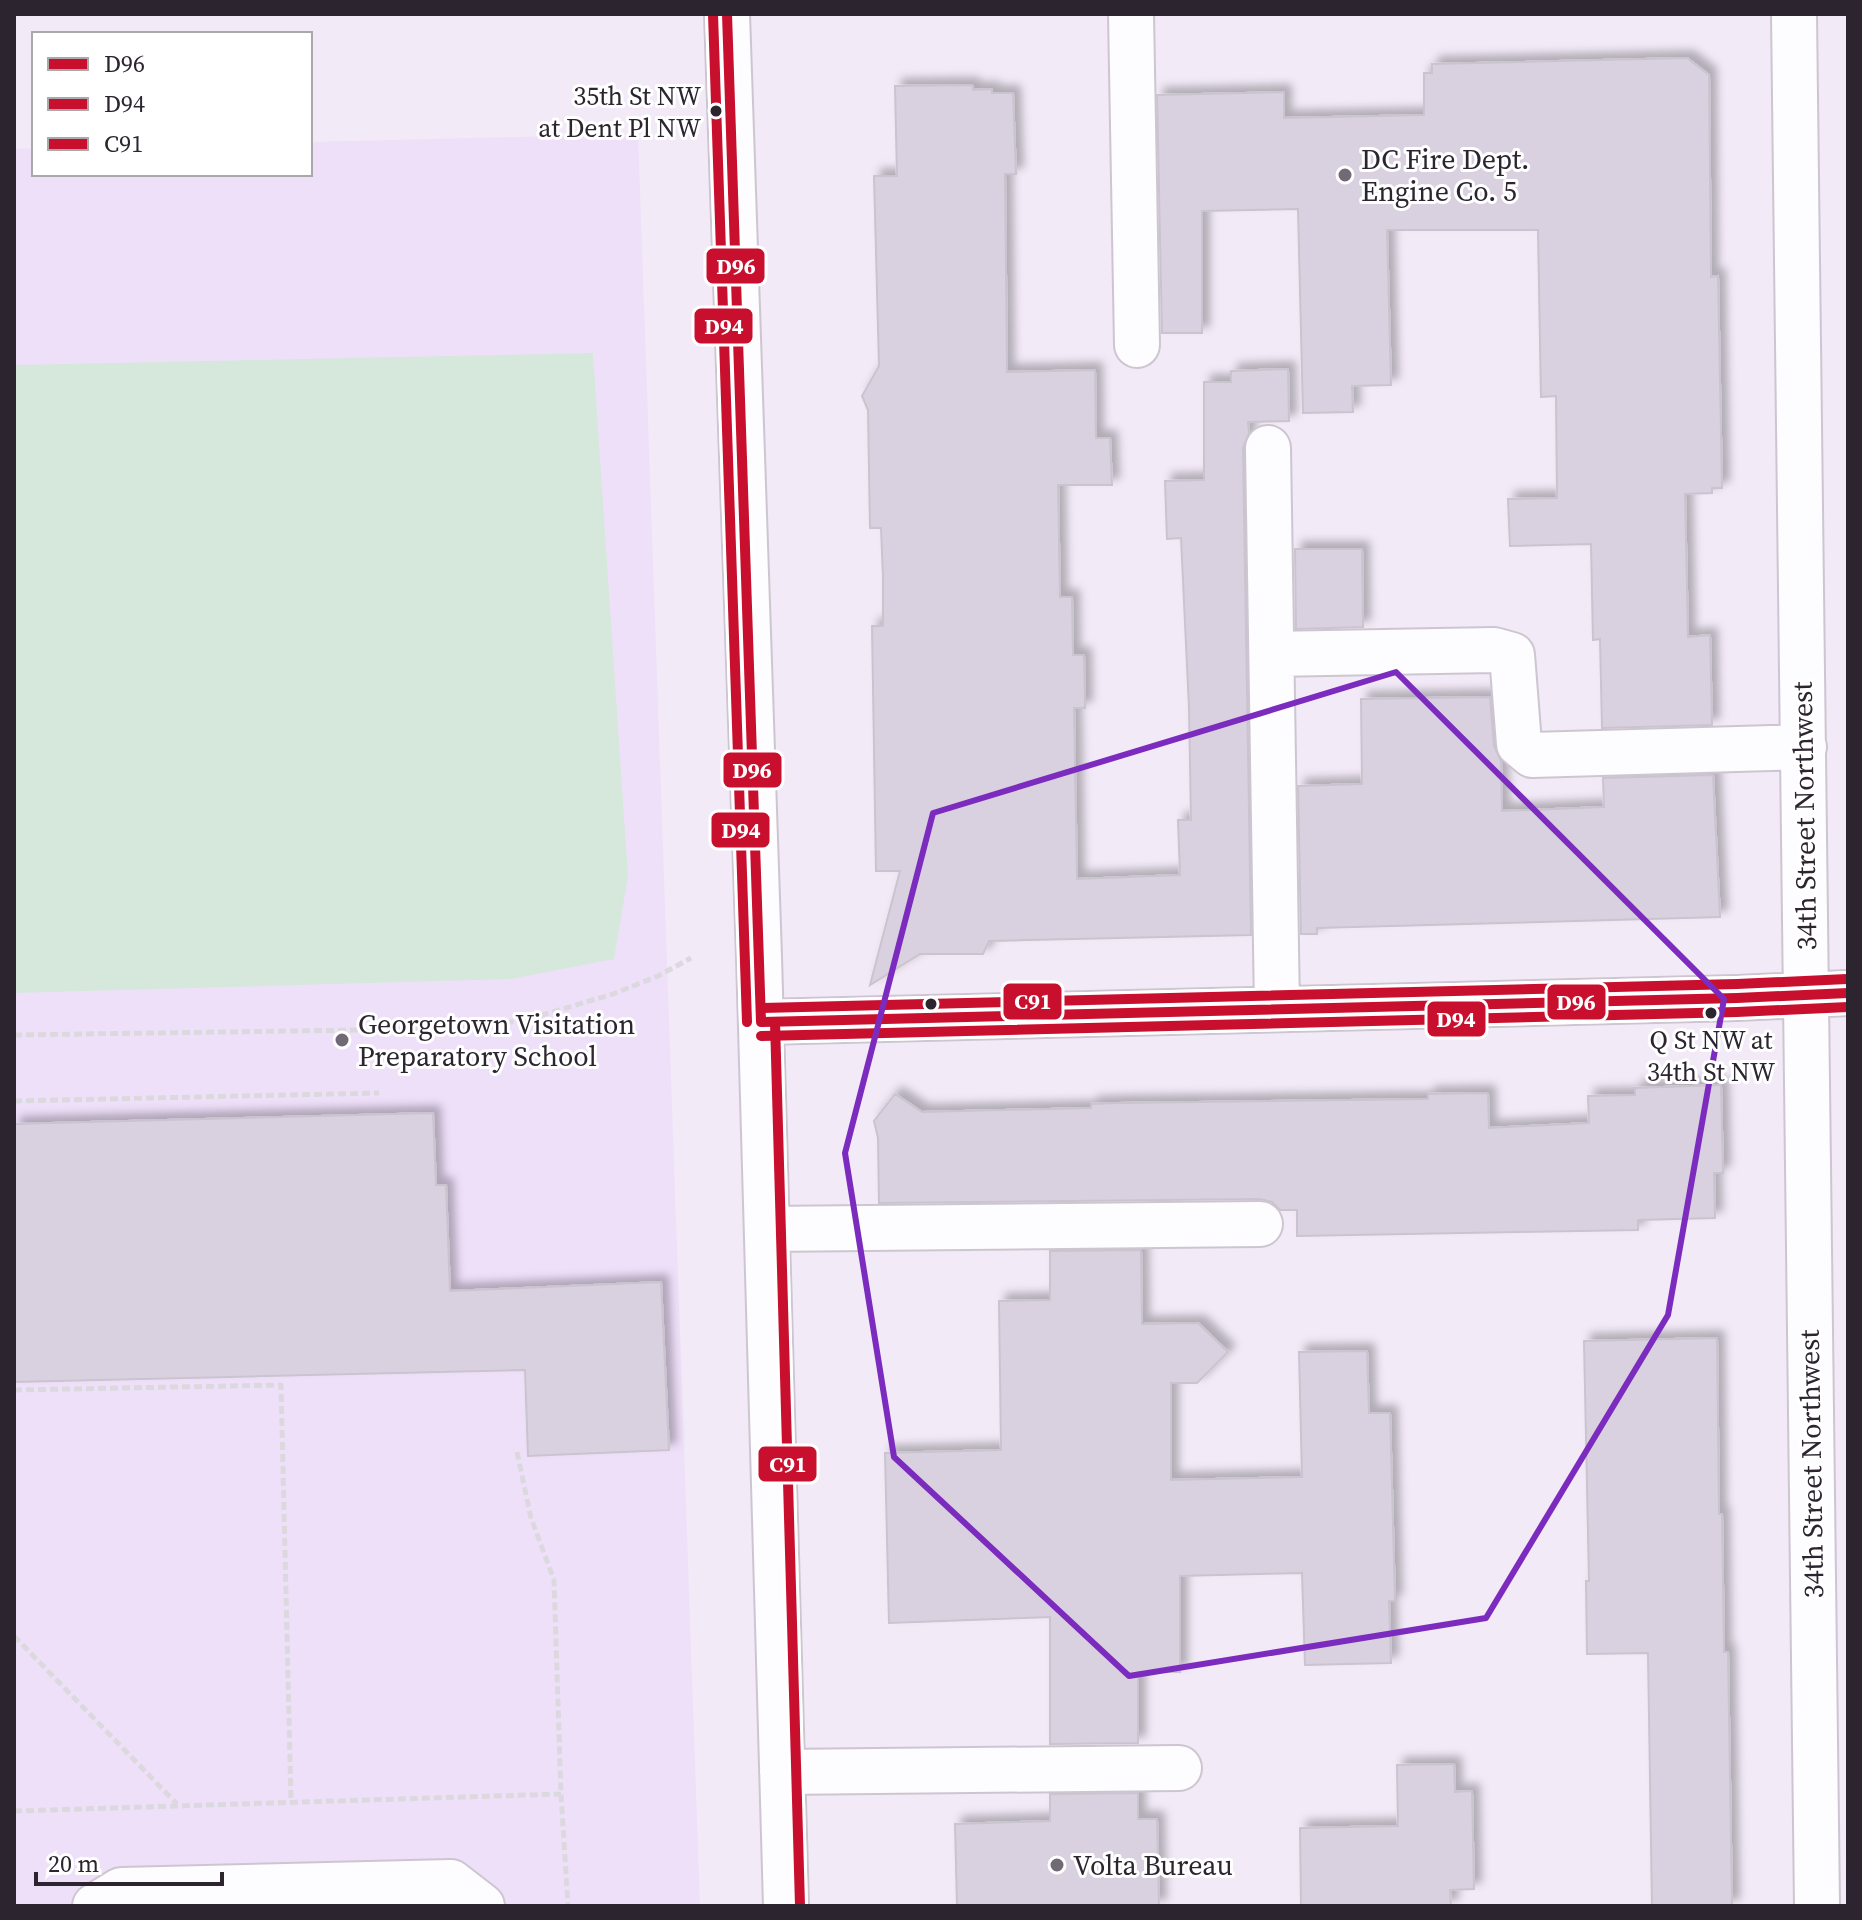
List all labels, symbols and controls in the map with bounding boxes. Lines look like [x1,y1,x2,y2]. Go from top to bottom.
legend [32,32,312,176]
text: D96 [104,47,145,80]
place label: 35th St NW at Dent Pl NW [538,78,701,146]
text: D94 [104,87,145,120]
marker: 35th St NW at Dent Pl NW [708,103,724,119]
text: C91 [104,127,143,160]
place label: DC Fire Dept. Engine Co. 5 [1361,140,1529,210]
marker: DC Fire Dept. Engine Co. 5 [1336,166,1354,184]
line badge: D96 [705,247,766,285]
text: D96 [716,251,756,281]
line badge: D94 [693,307,754,345]
text: D94 [704,311,744,341]
street label: 34th Street Northwest [1783,680,1825,951]
line badge: D96 [722,751,783,789]
text: D96 [732,755,772,785]
line badge: D94 [710,811,771,849]
text: D94 [721,815,761,845]
line badge: C91 [1002,982,1063,1021]
line badge: D96 [1546,983,1607,1021]
text: C91 [1014,986,1052,1016]
text: D96 [1556,987,1596,1017]
unlabelled marker [923,996,939,1012]
line badge: D94 [1426,1000,1487,1038]
text: D94 [1436,1004,1476,1034]
place label: Georgetown Visitation Preparatory School [358,1005,635,1075]
marker: Q St NW at 34th St NW [1703,1005,1719,1021]
place label: Q St NW at 34th St NW [1647,1022,1775,1090]
marker: Georgetown Visitation Preparatory School [333,1031,351,1049]
street label: 34th Street Northwest [1790,1328,1832,1599]
line badge: C91 [757,1445,818,1483]
text: C91 [769,1449,807,1479]
scale bar [36,1836,222,1886]
place label: Volta Bureau [1073,1846,1233,1884]
text: 20 m [48,1847,99,1880]
marker: Volta Bureau [1048,1856,1066,1874]

